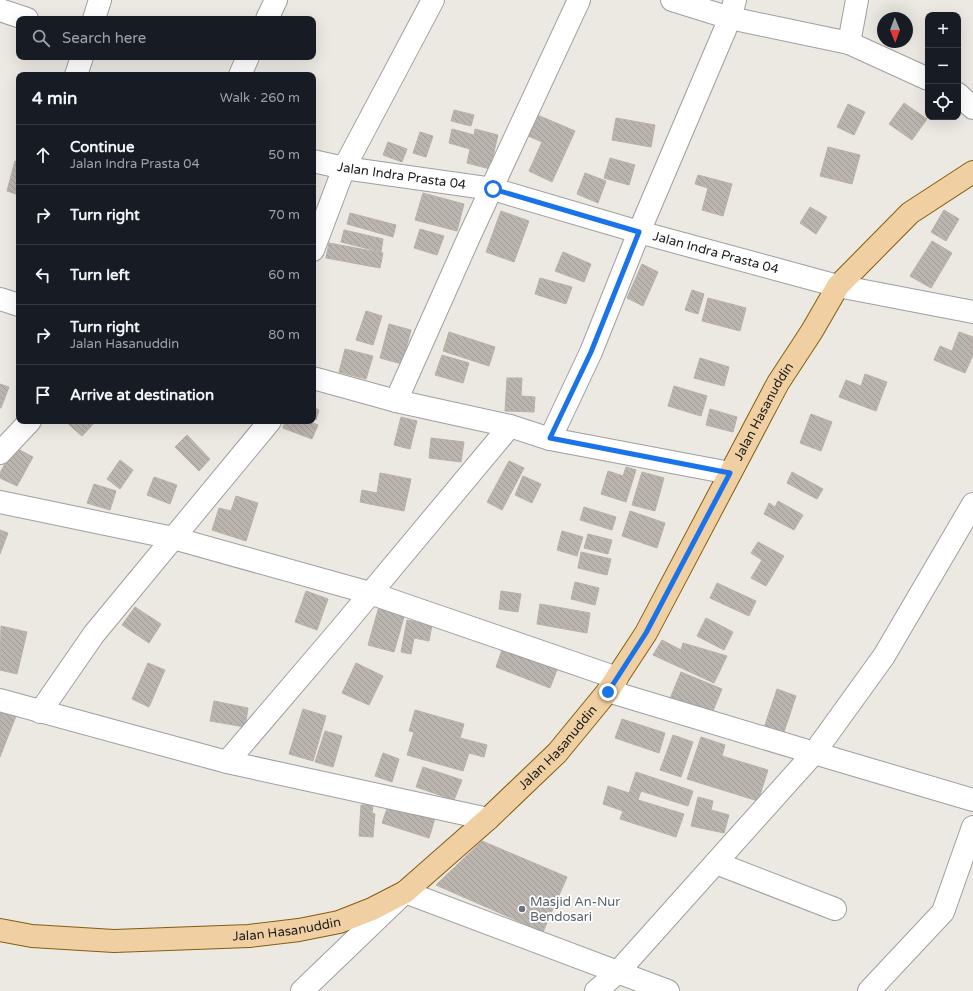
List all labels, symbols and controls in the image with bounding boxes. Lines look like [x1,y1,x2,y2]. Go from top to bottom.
north arrow [877,12,913,48]
map controls [925,12,961,120]
button: + [925,12,961,48]
search box [16,16,316,60]
icon: search [30,27,52,49]
text: Search here [62,29,146,47]
button: − [925,48,961,84]
button: locate [925,84,961,120]
text: 4 min [32,88,77,109]
text: Walk · 260 m [220,90,300,106]
text: Continue [70,138,134,156]
icon: ahead [32,144,54,166]
text: 50 m [268,147,300,163]
text: Jalan Indra Prasta 04 [70,156,200,172]
street label: Jalan Indra Prasta 04 [336,159,467,193]
route start [484,180,502,198]
icon: right [32,204,54,226]
text: Turn right [70,206,140,224]
text: 70 m [268,207,300,223]
street label: Jalan Indra Prasta 04 [651,228,780,278]
icon: left [32,264,54,286]
text: Turn left [70,266,130,284]
text: 60 m [268,267,300,283]
text: Turn right [70,318,140,336]
icon: right [32,324,54,346]
text: 80 m [268,327,300,343]
text: Jalan Hasanuddin [70,336,179,352]
street label: Jalan Hasanuddin [731,360,797,463]
icon: arrive [32,384,54,406]
text: Arrive at destination [70,386,214,404]
route end [599,683,617,701]
street label: Jalan Hasanuddin [515,702,601,793]
place label: Masjid An-Nur Bendosari [530,894,620,925]
marker: Masjid An-Nur Bendosari [517,904,527,914]
street label: Jalan Hasanuddin [232,914,342,945]

